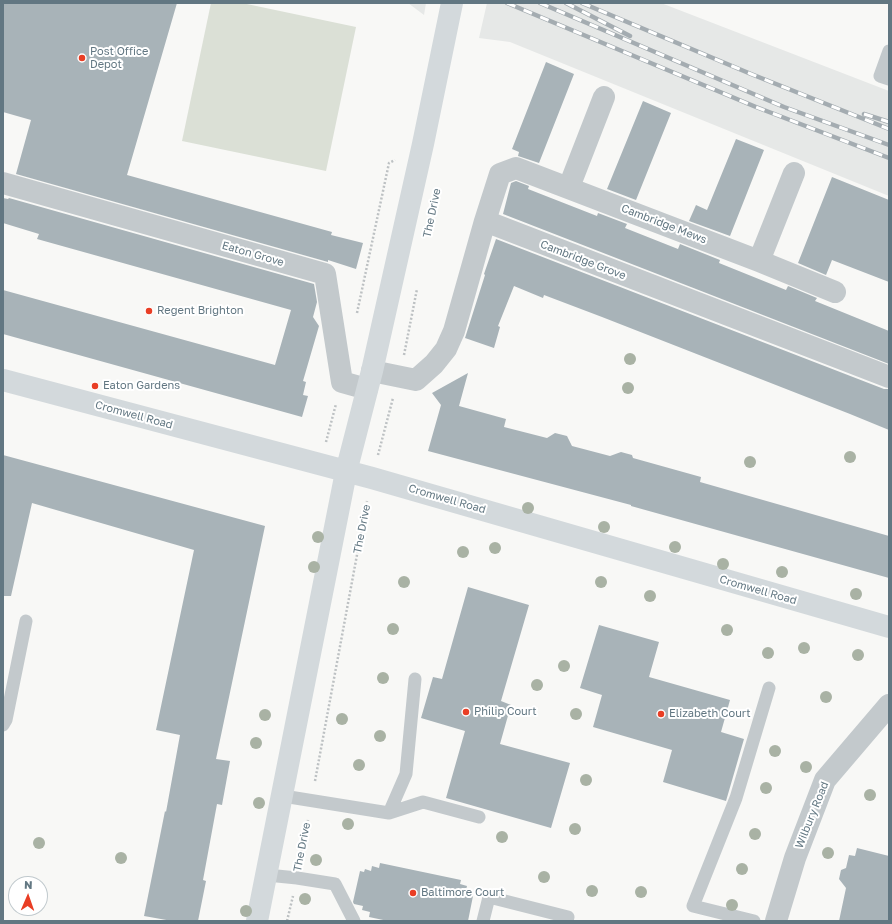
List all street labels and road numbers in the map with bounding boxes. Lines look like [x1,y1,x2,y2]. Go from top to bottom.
street label: The Drive [420,187,444,239]
street label: Cambridge Mews [619,202,709,246]
street label: Cambridge Grove [538,238,628,282]
street label: Eaton Grove [220,239,286,269]
street label: Cromwell Road [94,398,174,432]
street label: Cromwell Road [407,482,487,516]
street label: The Drive [351,503,373,555]
street label: Cromwell Road [718,573,798,607]
street label: Wilbury Road [793,780,831,850]
street label: The Drive [291,821,313,873]

